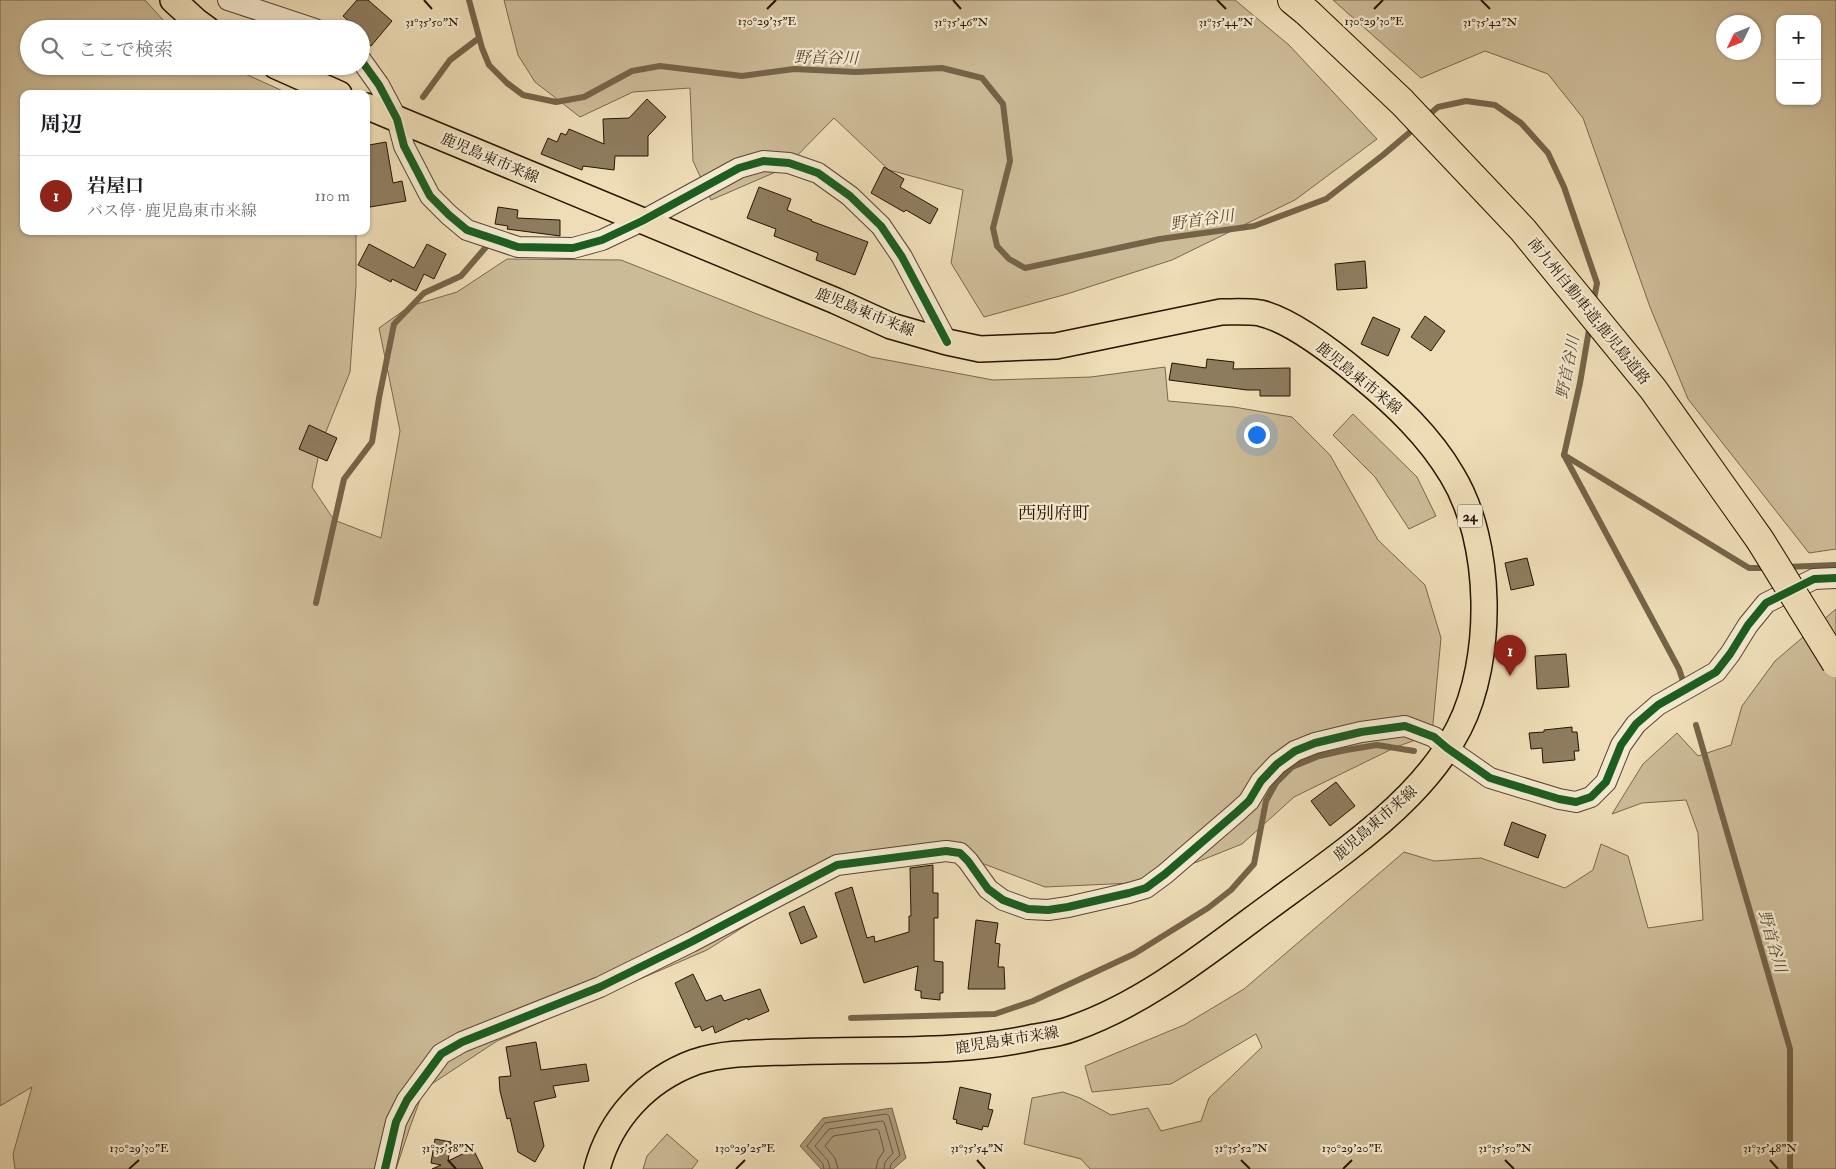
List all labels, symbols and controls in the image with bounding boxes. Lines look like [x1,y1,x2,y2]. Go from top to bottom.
text: 130°29'35"E [738,14,797,29]
text: 130°29'30"E [1344,14,1404,29]
text: 31°35'50"N [405,15,459,30]
text: 31°35'46"N [934,15,989,30]
text: 31°35'44"N [1198,15,1254,30]
text: 31°35'42"N [1463,15,1518,30]
north arrow [1716,15,1761,60]
map controls [1776,15,1821,105]
button: + [1776,15,1821,60]
search box [20,20,370,75]
icon: search [38,34,66,62]
text: ここで検索 [78,38,173,62]
water label: 野首谷川 [794,47,860,69]
button: − [1776,60,1821,105]
text: 周辺 [40,111,82,138]
street label: 鹿児島東市来線 [438,129,542,188]
text: 岩屋口 [87,174,144,198]
text: 1 [53,186,59,206]
text: 110 m [315,186,350,206]
text: バス停 · 鹿児島東市来線 [87,201,257,221]
water label: 野首谷川 [1169,205,1237,234]
street label: 南九州自動車道;鹿児島道路 [1523,234,1654,389]
street label: 鹿児島東市来線 [813,284,917,341]
water label: 野首谷川 [1552,332,1584,401]
street label: 鹿児島東市来線 [1312,338,1405,419]
your location [1244,422,1270,448]
district label: 西別府町 [1018,502,1090,525]
road number: 24 [1458,504,1482,528]
pin: 1 [1494,635,1526,676]
street label: 鹿児島東市来線 [1329,782,1421,865]
water label: 野首谷川 [1754,908,1791,977]
street label: 鹿児島東市来線 [954,1023,1060,1058]
text: 130°29'30"E [109,1141,169,1156]
text: 31°35'58"N [422,1141,475,1156]
text: 130°29'25"E [715,1141,775,1156]
text: 31°35'54"N [950,1141,1004,1156]
text: 31°35'52"N [1214,1141,1268,1156]
text: 130°29'20"E [1322,1141,1383,1156]
text: 31°35'50"N [1478,1141,1532,1156]
text: 31°35'48"N [1743,1141,1797,1156]

